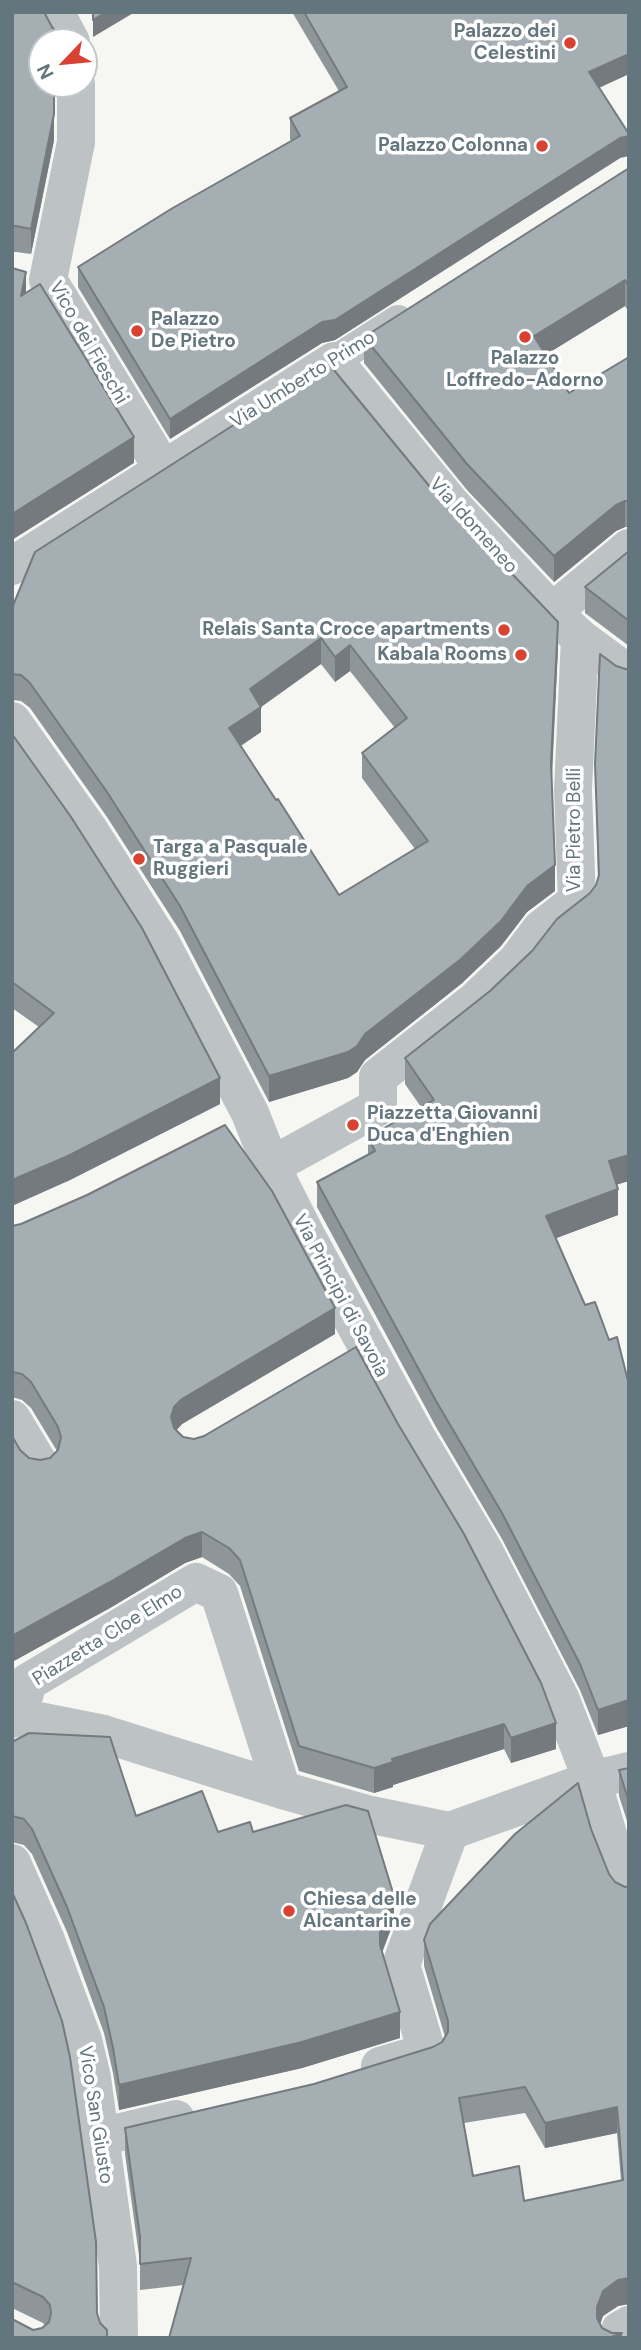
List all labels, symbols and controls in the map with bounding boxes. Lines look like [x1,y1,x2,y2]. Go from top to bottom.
place label: Palazzo dei Celestini [454,21,556,65]
north arrow [28,28,98,98]
marker: Palazzo dei Celestini [562,35,578,51]
text: N [31,60,60,83]
place label: Palazzo Colonna [378,135,528,157]
marker: Palazzo Colonna [534,138,550,154]
street label: Vico dei Fieschi [44,277,132,409]
place label: Palazzo De Pietro [151,309,236,353]
marker: Palazzo De Pietro [129,323,145,339]
street label: Via Umberto Primo [227,326,379,434]
marker: Palazzo Loffredo-Adorno [517,329,533,345]
place label: Palazzo Loffredo-Adorno [446,348,604,392]
street label: Via Idomeneo [424,473,522,579]
place label: Relais Santa Croce apartments [202,619,490,641]
marker: Relais Santa Croce apartments [496,622,512,638]
place label: Kabala Rooms [377,644,507,666]
marker: Kabala Rooms [513,647,529,663]
street label: Via Pietro Belli [564,768,586,892]
place label: Targa a Pasquale Ruggieri [153,837,308,881]
marker: Targa a Pasquale Ruggieri [131,851,147,867]
place label: Piazzetta Giovanni Duca d'Enghien [367,1103,538,1147]
marker: Piazzetta Giovanni Duca d'Enghien [345,1117,361,1133]
street label: Via Principi di Savoia [287,1211,393,1381]
street label: Piazzetta Cloe Elmo [29,1581,187,1691]
place label: Chiesa delle Alcantarine [303,1889,417,1933]
marker: Chiesa delle Alcantarine [281,1903,297,1919]
street label: Vico San Giusto [73,2044,117,2186]

